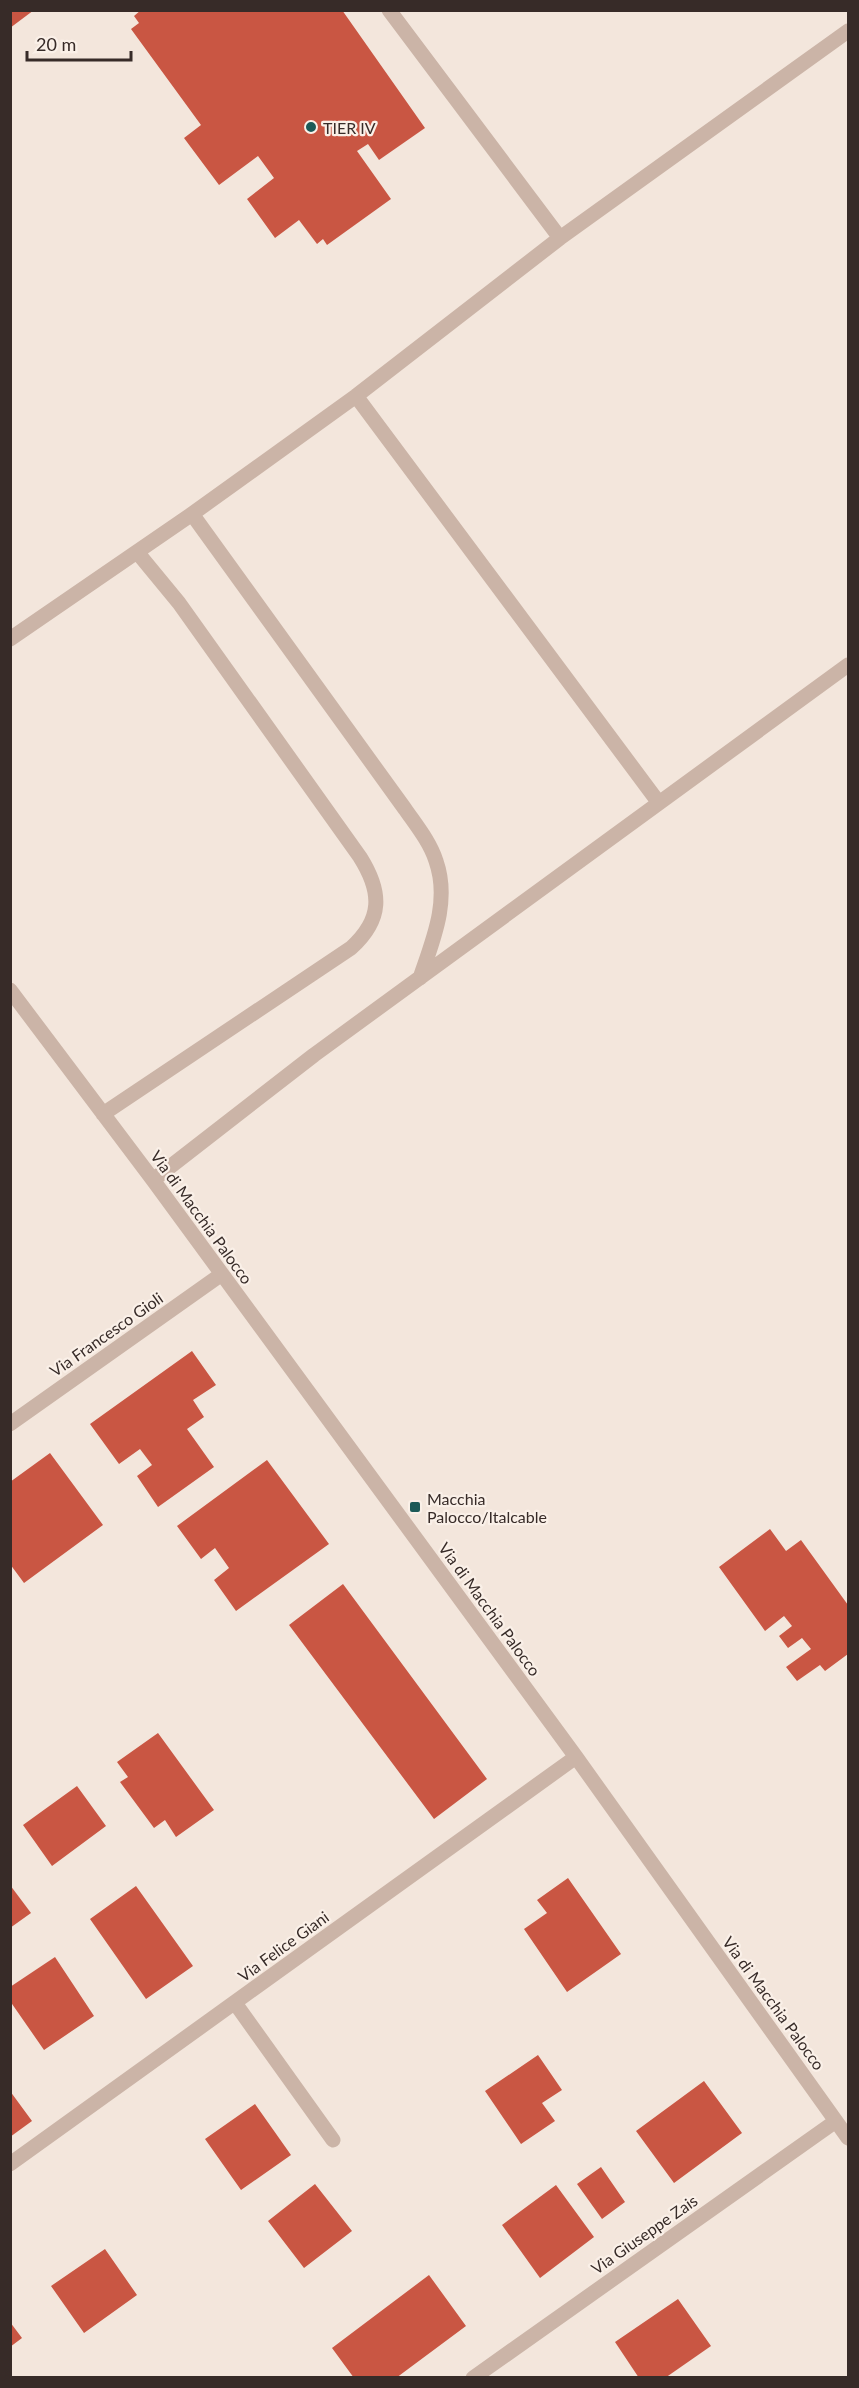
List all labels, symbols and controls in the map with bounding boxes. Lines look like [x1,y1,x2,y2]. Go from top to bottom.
scale bar [27,24,130,62]
text: 20 m [36,33,76,55]
place label: TIER IV [323,118,376,137]
marker: TIER IV [304,120,318,134]
street label: Via di Macchia Palocco [147,1147,257,1287]
street label: Via Francesco Gioli [46,1288,166,1380]
place label: Macchia Palocco/Italcable [427,1489,547,1526]
marker: Macchia Palocco/Italcable [408,1500,422,1514]
street label: Via di Macchia Palocco [435,1539,545,1679]
street label: Via Felice Giani [234,1907,332,1985]
street label: Via di Macchia Palocco [719,1933,829,2073]
street label: Via Giuseppe Zais [587,2190,701,2278]

